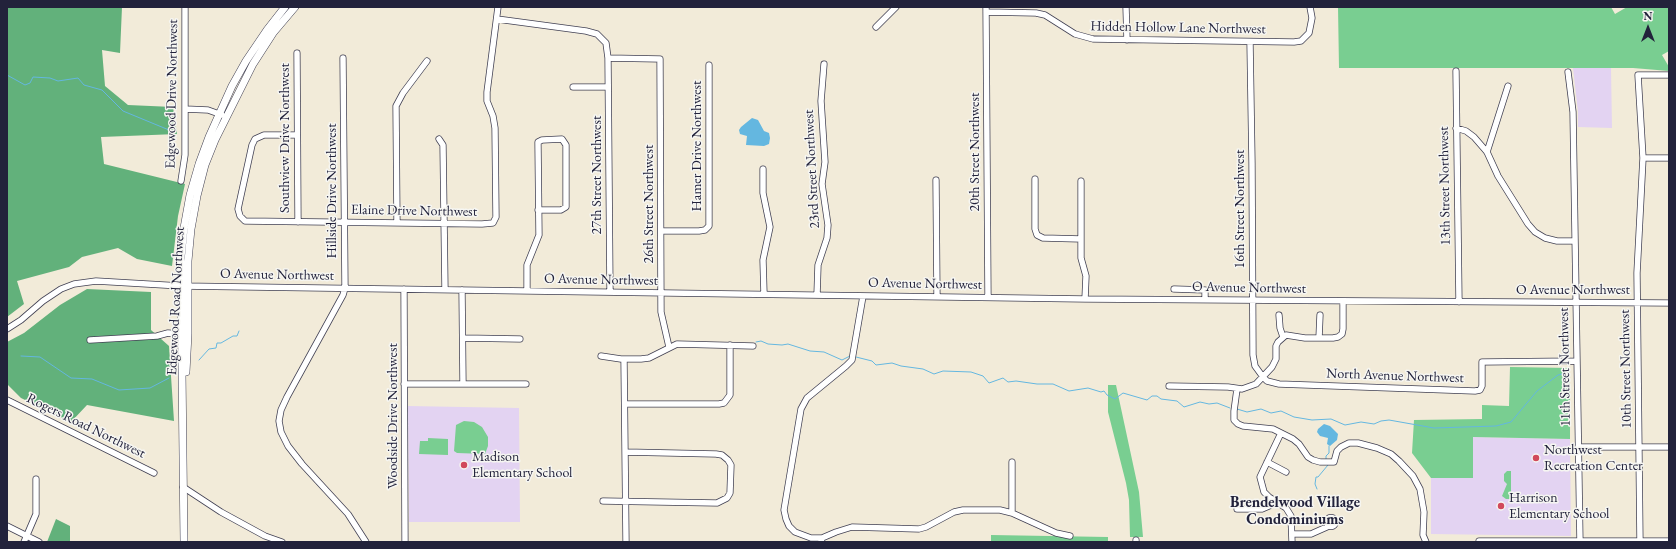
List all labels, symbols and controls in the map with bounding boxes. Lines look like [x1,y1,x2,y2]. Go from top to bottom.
north arrow [1628,8,1668,48]
text: N [1644,9,1652,23]
street label: Hidden Hollow Lane Northwest [1090,18,1266,38]
street label: Edgewood Drive Northwest [162,19,182,169]
street label: Southview Drive Northwest [277,63,293,213]
street label: Hamer Drive Northwest [689,80,705,212]
street label: 20th Street Northwest [967,93,983,211]
street label: 23rd Street Northwest [800,109,824,229]
street label: 27th Street Northwest [589,116,605,234]
street label: Hillside Drive Northwest [324,123,340,259]
street label: 13th Street Northwest [1436,126,1454,246]
street label: 26th Street Northwest [641,145,657,263]
street label: 16th Street Northwest [1232,150,1248,268]
street label: Elaine Drive Northwest [351,202,477,220]
street label: Edgewood Road Northwest [164,226,188,376]
street label: O Avenue Northwest [220,266,334,284]
street label: O Avenue Northwest [544,271,658,289]
street label: O Avenue Northwest [868,275,982,293]
street label: O Avenue Northwest [1192,279,1306,297]
street label: O Avenue Northwest [1516,282,1630,298]
street label: 11th Street Northwest [1556,307,1574,427]
street label: 10th Street Northwest [1617,309,1635,429]
street label: Woodside Drive Northwest [385,343,401,489]
street label: North Avenue Northwest [1326,365,1464,387]
street label: Rogers Road Northwest [24,390,148,462]
place label: Northwest Recreation Center [1544,442,1643,474]
place label: Madison Elementary School [472,449,572,482]
marker: Northwest Recreation Center [1531,453,1541,463]
marker: Madison Elementary School [459,460,469,470]
place label: Harrison Elementary School [1509,490,1609,522]
district label: Brendelwood Village Condominiums [1230,494,1360,529]
marker: Harrison Elementary School [1496,501,1506,511]

